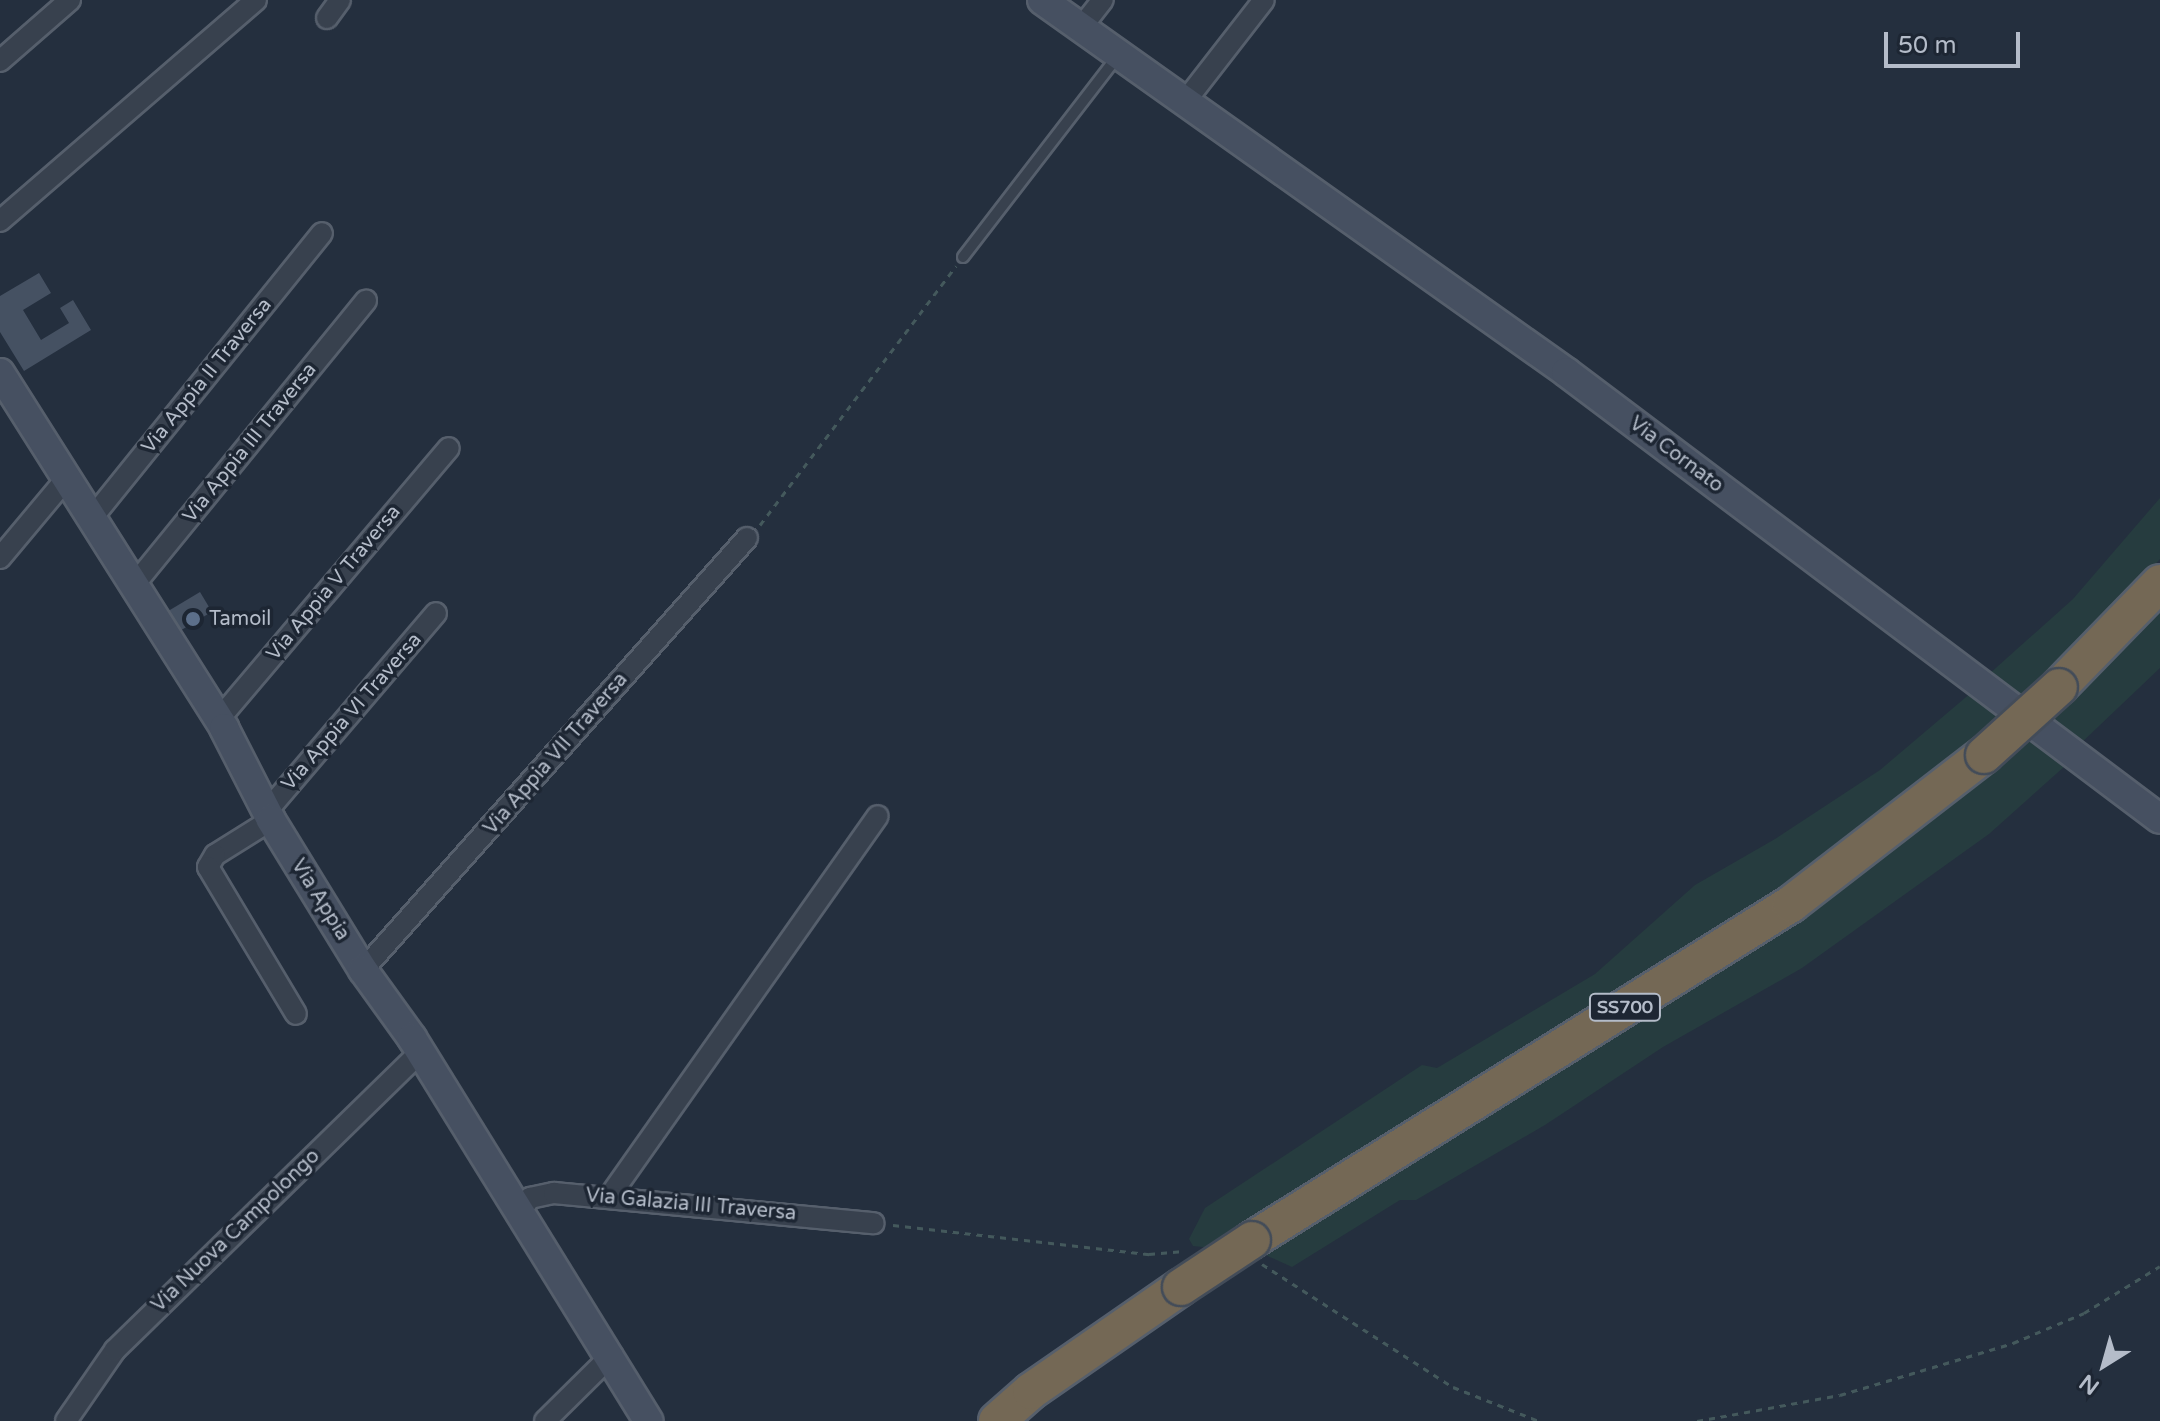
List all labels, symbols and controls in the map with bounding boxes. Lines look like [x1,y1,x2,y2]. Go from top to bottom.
scale bar [1888,16,2024,66]
text: 50 m [1898,31,1956,60]
street label: Via Appia II Traversa [137,293,277,459]
street label: Via Appia III Traversa [178,358,322,528]
street label: Via Cornato [1624,412,1728,498]
street label: Via Appia V Traversa [262,500,406,666]
place label: Tamoil [209,607,271,631]
marker: Tamoil [184,610,202,628]
street label: Via Appia VI Traversa [277,628,427,796]
street label: Via Appia VII Traversa [479,668,633,840]
street label: Via Appia [286,855,354,945]
road number: SS700 [1587,993,1663,1021]
street label: Via Nuova Campolongo [147,1144,325,1318]
street label: Via Galazia III Traversa [585,1184,797,1226]
north arrow [2064,1325,2144,1405]
text: N [2075,1368,2104,1400]

